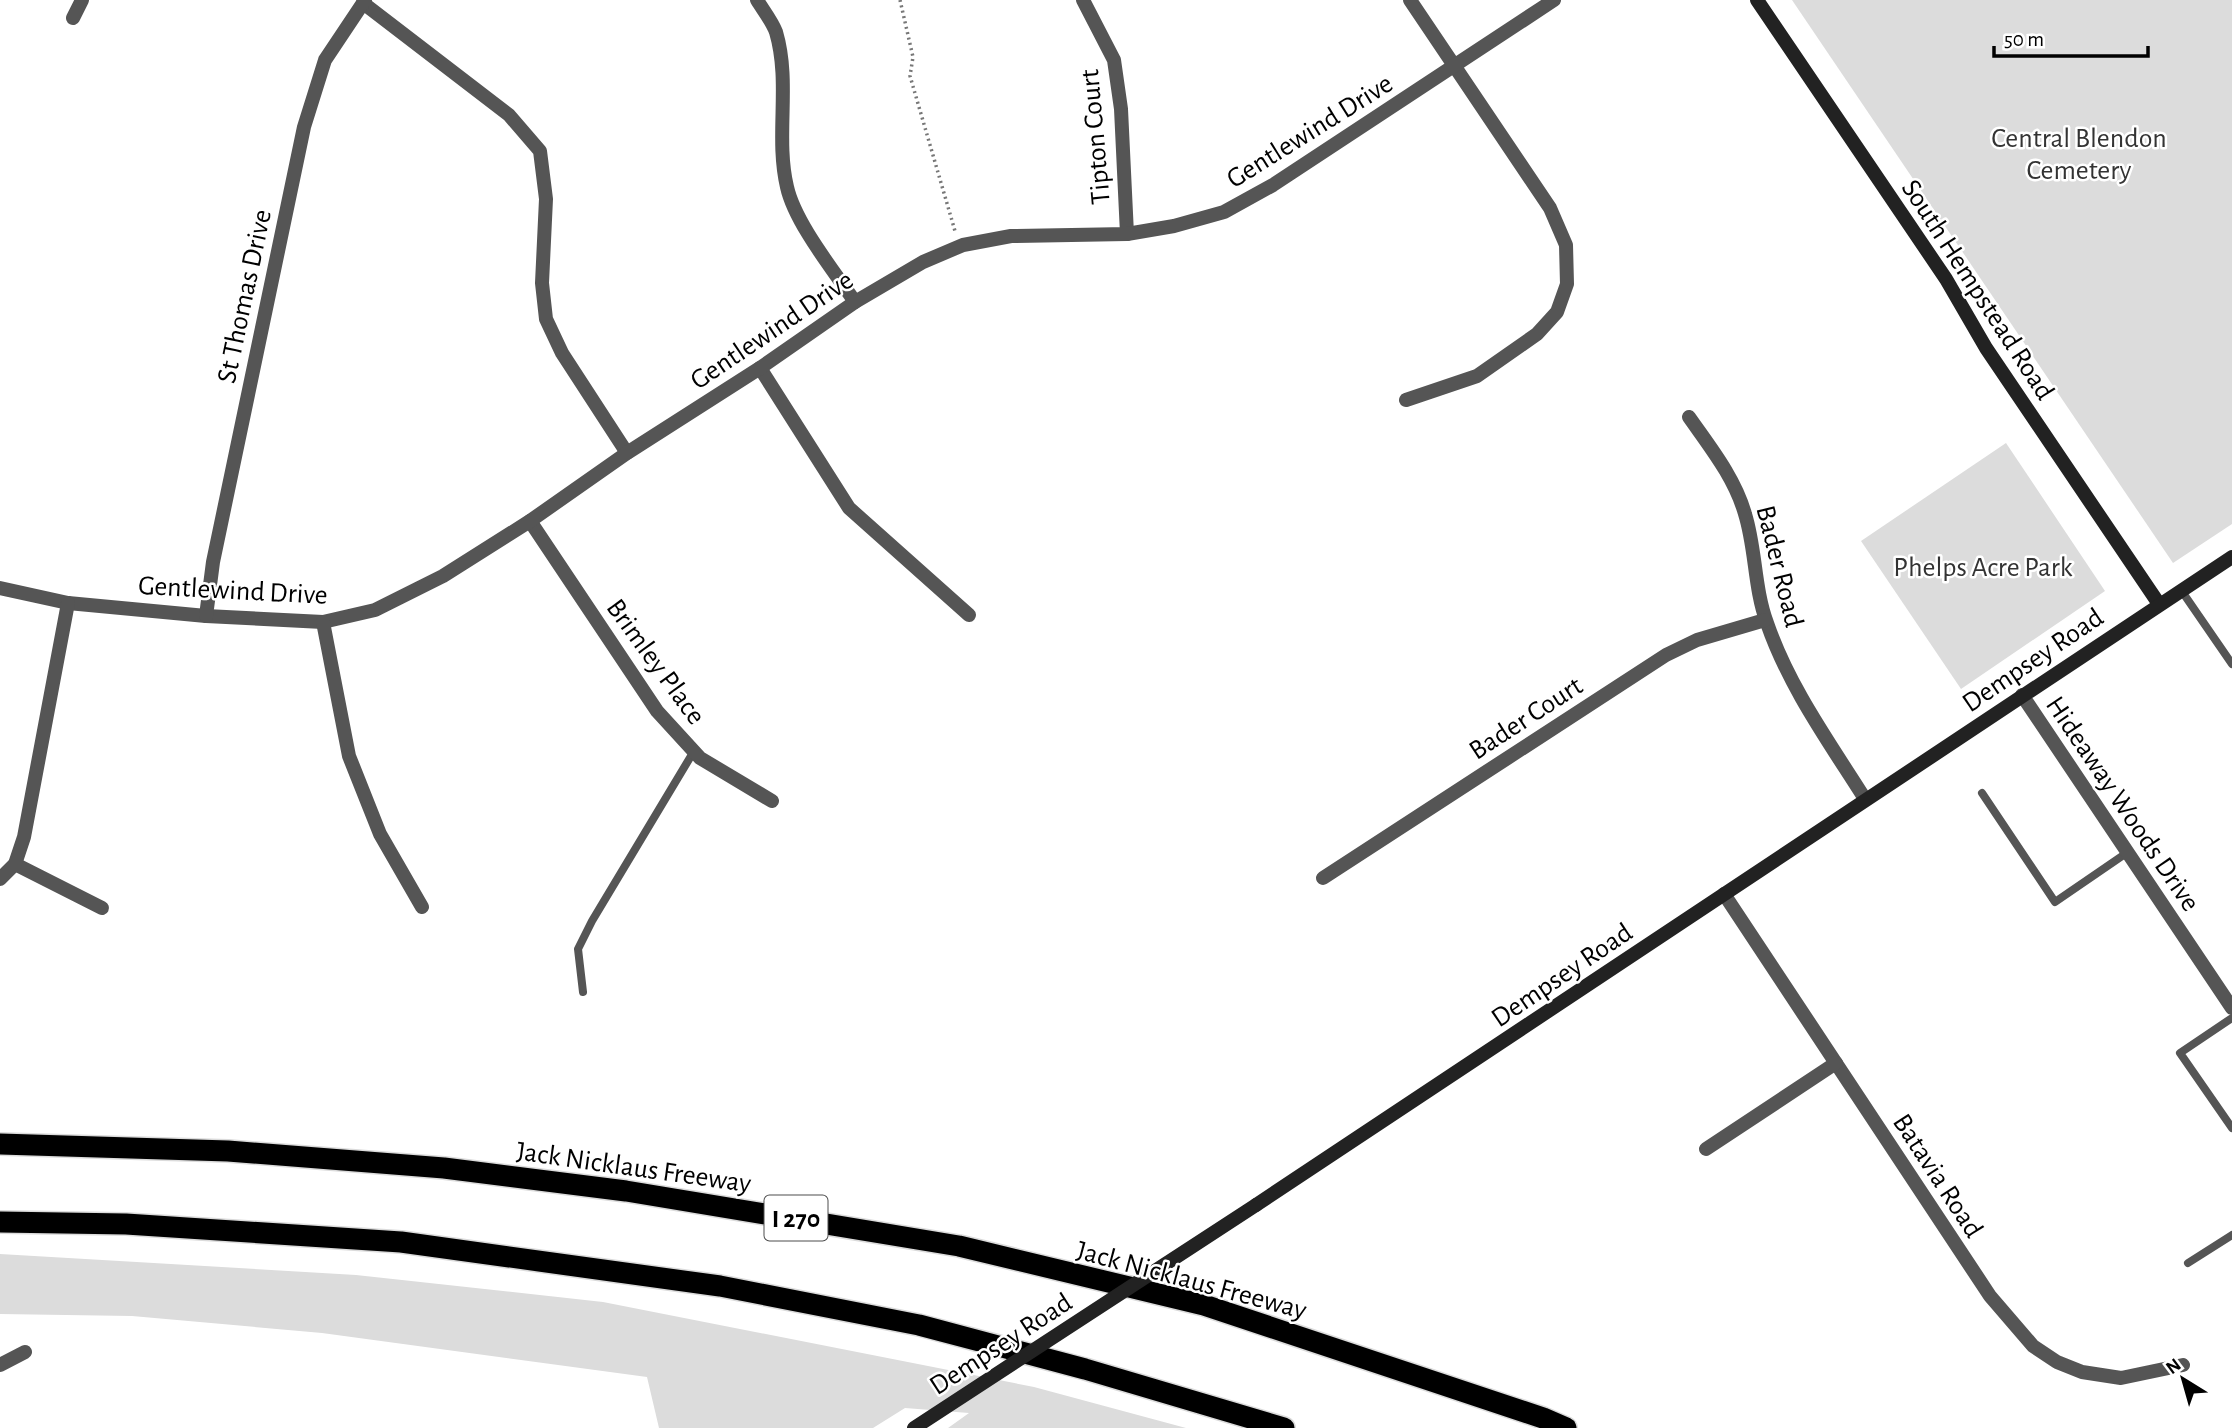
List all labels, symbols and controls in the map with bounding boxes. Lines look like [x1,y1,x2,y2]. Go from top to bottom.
scale bar [1994,14,2148,58]
text: 50 m [2004,29,2044,50]
street label: Tipton Court [1076,68,1116,206]
street label: Gentlewind Drive [1222,70,1398,194]
park label: Central Blendon Cemetery [1991,125,2167,185]
street label: South Hempstead Road [1896,175,2059,405]
street label: St Thomas Drive [213,207,277,386]
street label: Gentlewind Drive [686,266,859,395]
street label: Bader Road [1750,503,1808,630]
park label: Phelps Acre Park [1893,554,2073,582]
street label: Gentlewind Drive [137,572,328,610]
street label: Brimley Place [601,594,710,730]
street label: Dempsey Road [1958,603,2109,718]
street label: Bader Court [1464,672,1588,765]
street label: Hideaway Woods Drive [2040,692,2205,917]
street label: Dempsey Road [1487,918,1638,1033]
street label: Batavia Road [1887,1109,1988,1243]
street label: Jack Nicklaus Freeway [515,1138,753,1198]
road number: I 270 [764,1196,828,1240]
street label: Jack Nicklaus Freeway [1074,1237,1309,1325]
street label: Dempsey Road [925,1288,1077,1401]
north arrow [2148,1344,2218,1414]
text: N [2163,1355,2185,1378]

